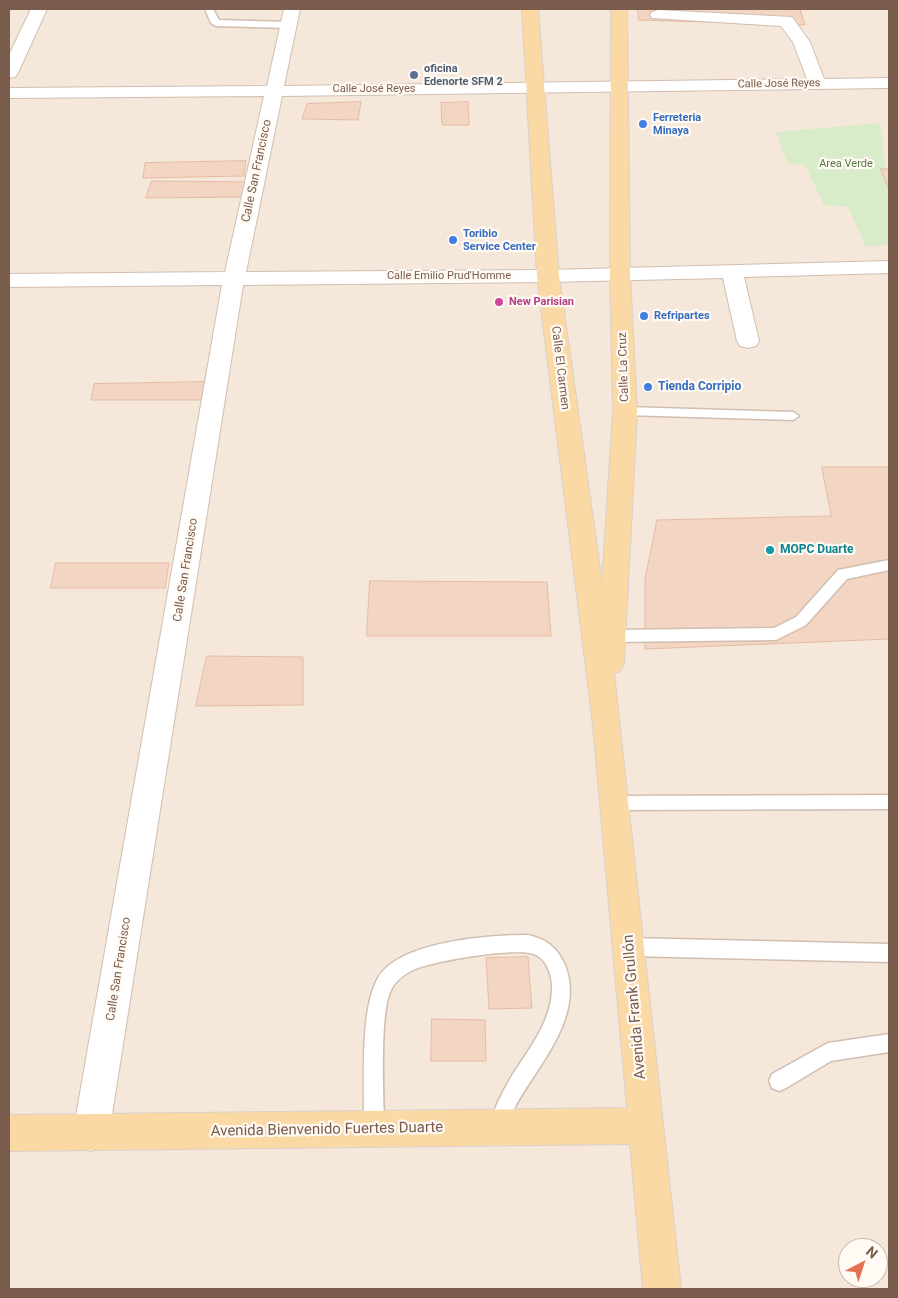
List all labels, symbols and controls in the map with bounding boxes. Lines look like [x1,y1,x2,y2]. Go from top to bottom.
place label: oficina Edenorte SFM 2 [424,62,503,88]
marker: oficina Edenorte SFM 2 [408,69,420,81]
street label: Calle José Reyes [737,77,821,91]
street label: Calle José Reyes [333,82,415,96]
place label: Ferreteria Minaya [653,111,701,137]
street label: Calle San Francisco [239,118,275,224]
marker: Ferreteria Minaya [637,118,649,130]
park label: Area Verde [819,157,873,171]
place label: Toribio Service Center [463,227,536,253]
marker: Toribio Service Center [447,234,459,246]
street label: Calle Emilio Prud'Homme [387,269,511,283]
place label: New Parisian [509,295,574,309]
marker: New Parisian [493,296,505,308]
place label: Refripartes [654,309,710,323]
marker: Refripartes [638,310,650,322]
street label: Calle El Carmen [548,325,572,411]
street label: Calle La Cruz [616,332,632,402]
place label: Tienda Corripio [658,380,741,394]
marker: Tienda Corripio [642,381,654,393]
street label: Calle San Francisco [171,517,201,623]
place label: MOPC Duarte [780,543,854,557]
marker: MOPC Duarte [764,544,776,556]
street label: Calle San Francisco [104,916,134,1022]
street label: Avenida Frank Grullón [620,934,650,1080]
street label: Avenida Bienvenido Fuertes Duarte [211,1119,443,1141]
north arrow [838,1238,888,1288]
text: N [863,1243,881,1262]

